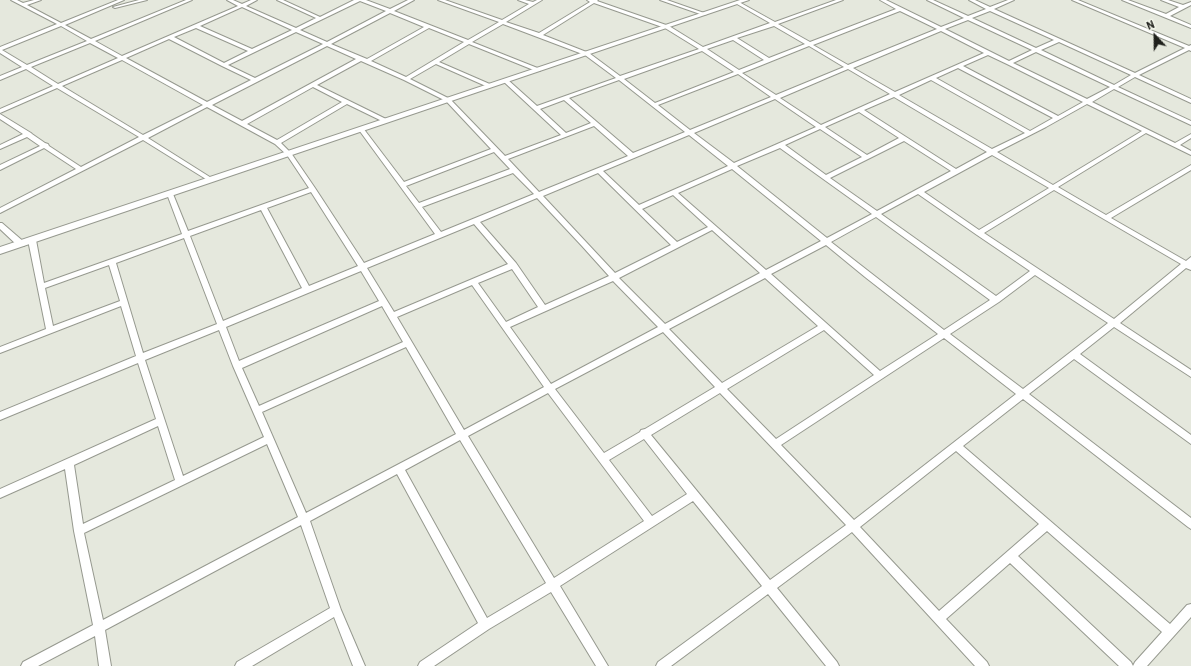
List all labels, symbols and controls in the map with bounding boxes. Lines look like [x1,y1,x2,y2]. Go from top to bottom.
north arrow [1135,16,1175,56]
text: N [1144,17,1156,32]

